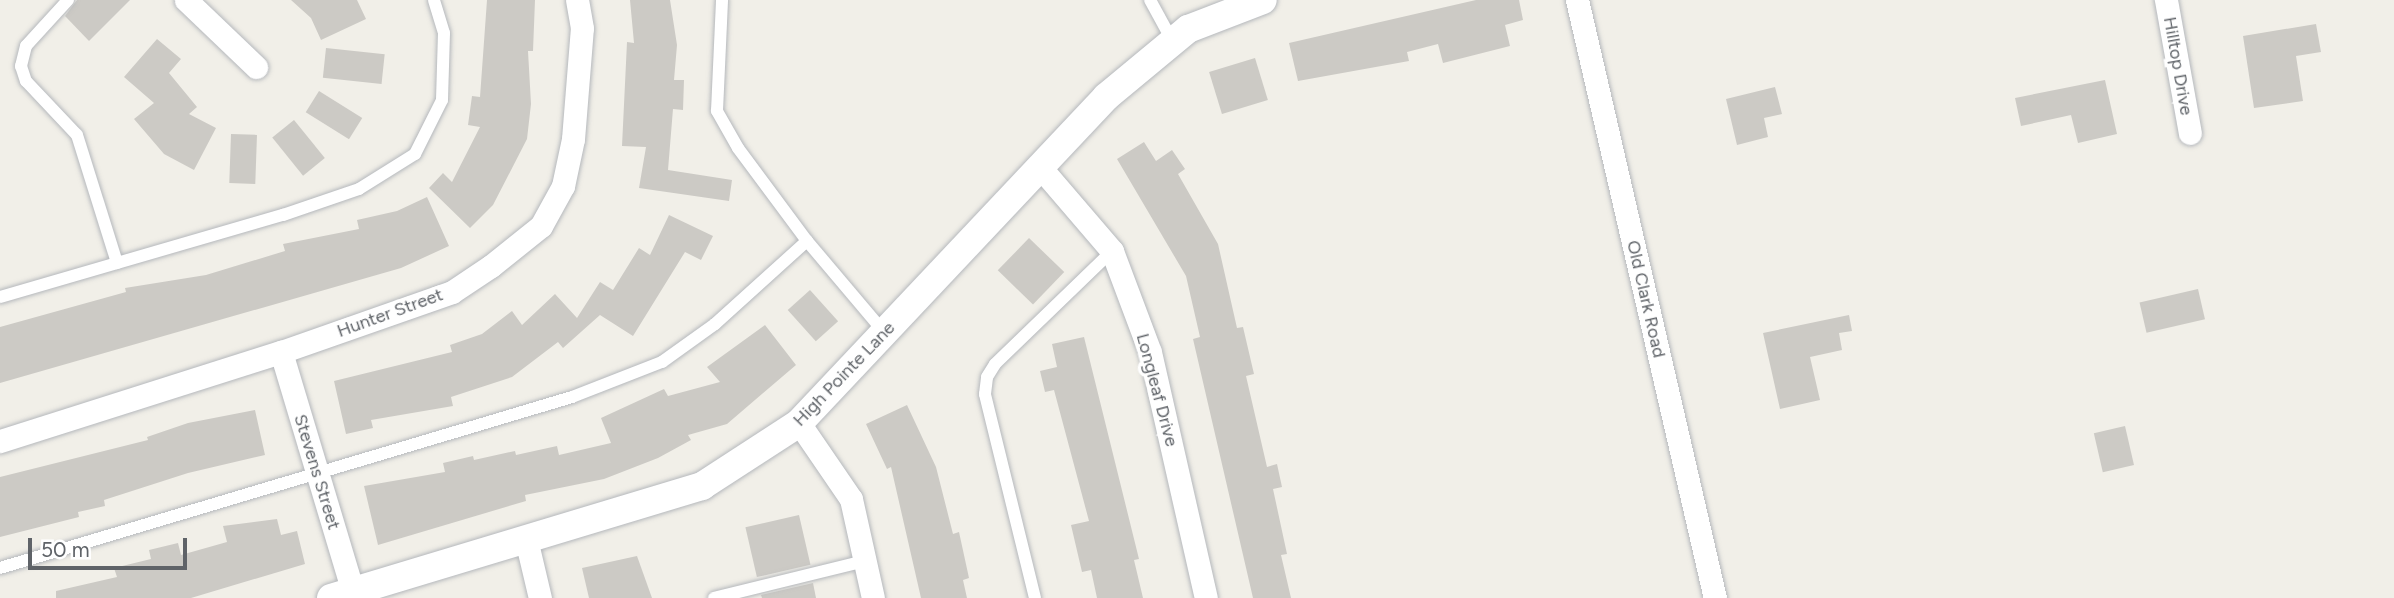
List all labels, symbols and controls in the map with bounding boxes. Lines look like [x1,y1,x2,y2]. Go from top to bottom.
street label: Hilltop Drive [2159,15,2197,117]
street label: Old Clark Road [1622,238,1670,360]
street label: Hunter Street [334,284,446,342]
street label: High Pointe Lane [789,317,899,431]
street label: Longleaf Drive [1132,331,1182,449]
street label: Stevens Street [289,412,345,532]
scale bar [32,524,191,568]
text: 50 m [41,537,90,562]

